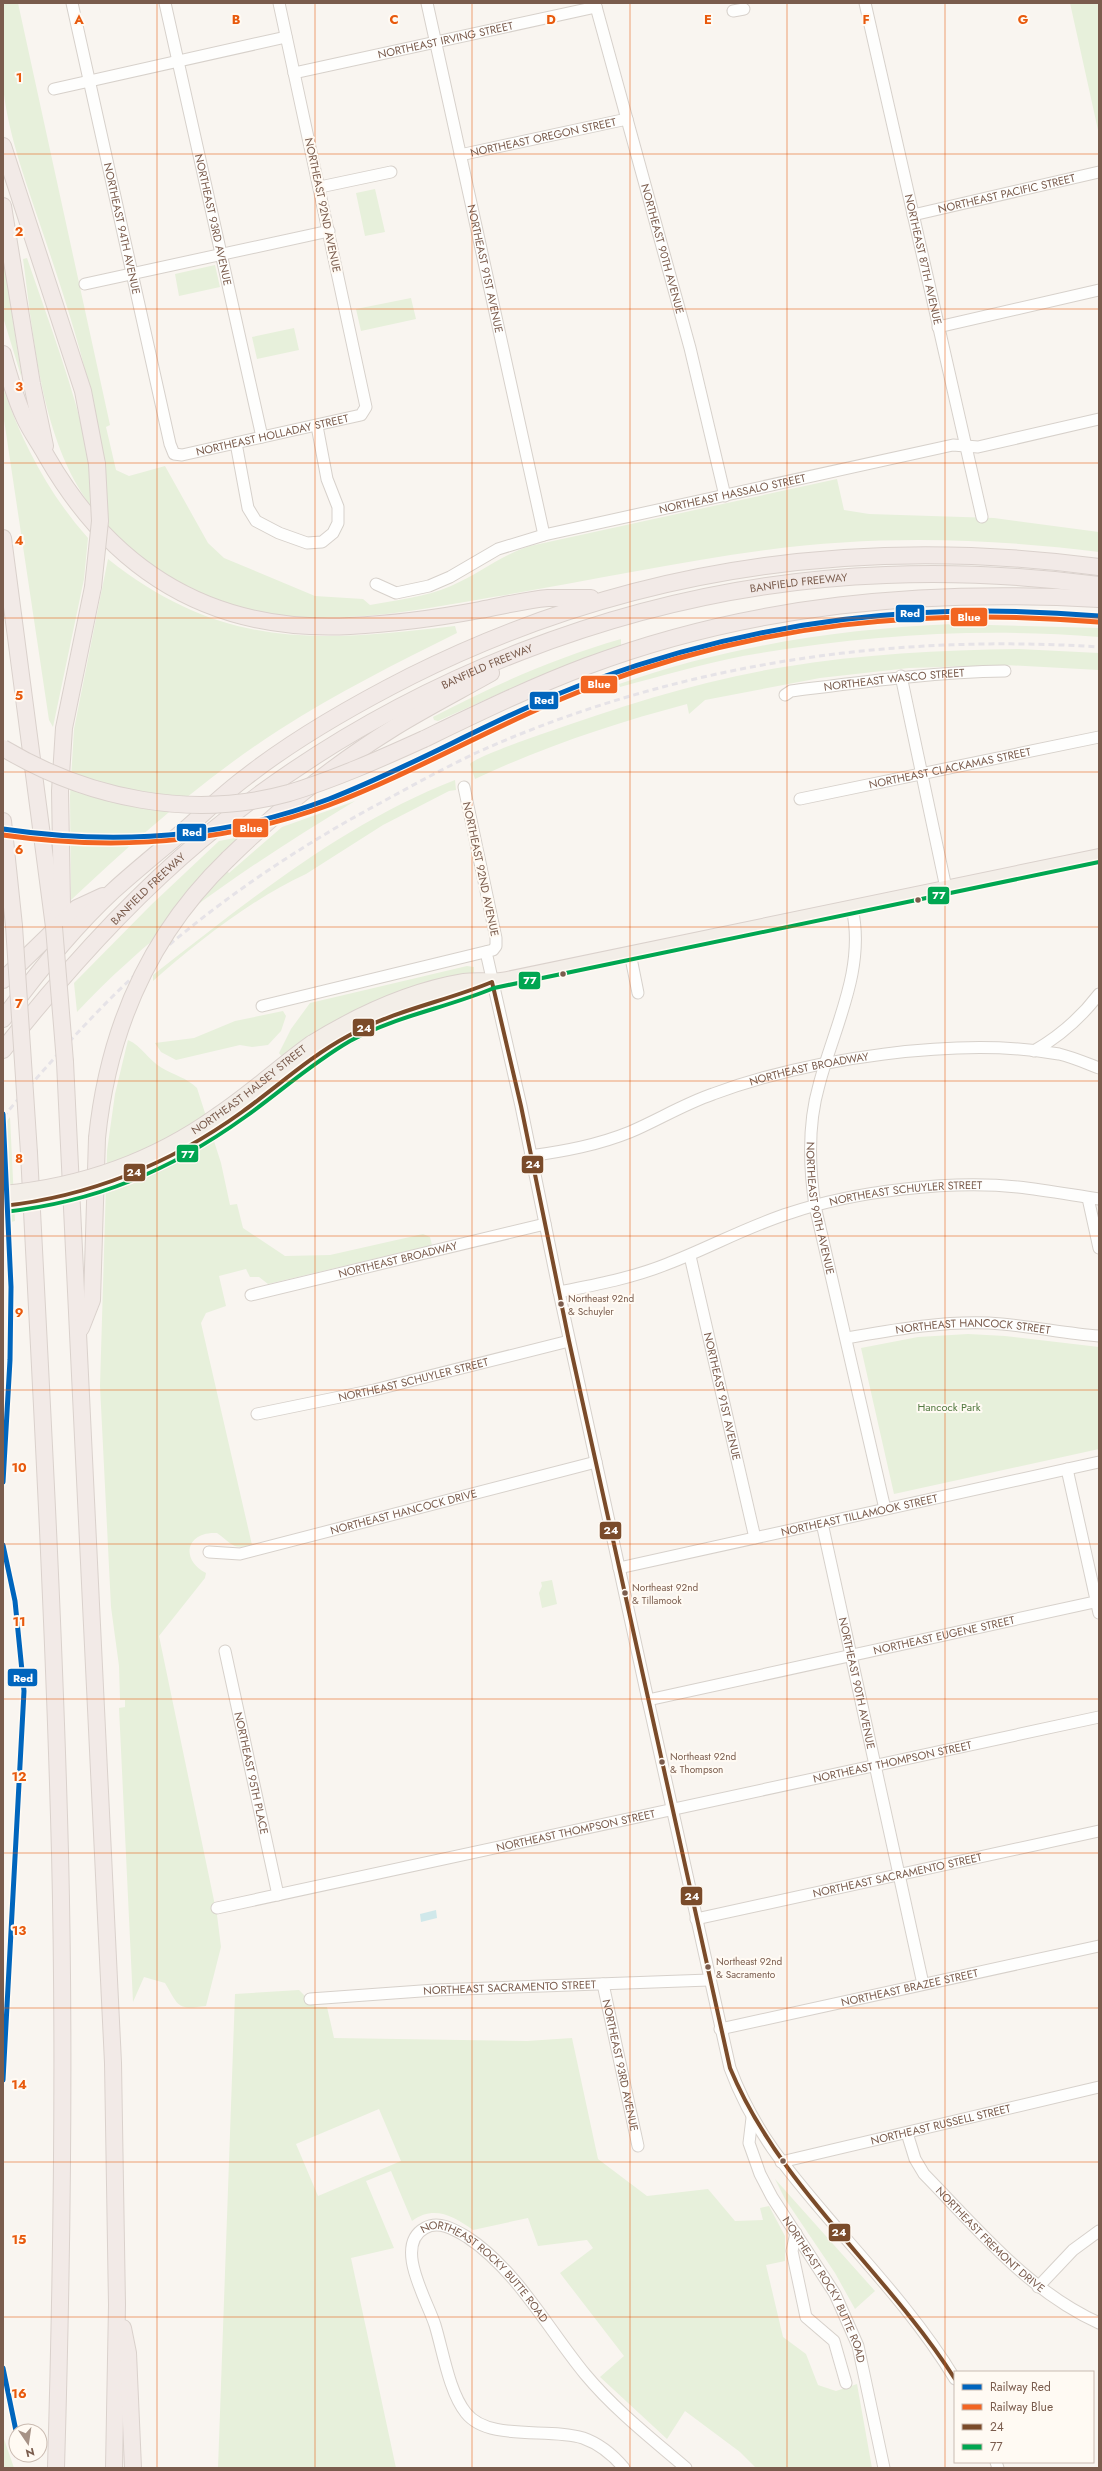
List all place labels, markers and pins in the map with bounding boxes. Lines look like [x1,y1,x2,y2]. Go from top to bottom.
unlabelled marker [913,895,923,905]
unlabelled marker [558,969,568,979]
place label: Northeast 92nd & Schuyler [568,1291,634,1319]
marker: Northeast 92nd & Schuyler [556,1299,566,1309]
place label: Northeast 92nd & Tillamook [632,1580,698,1608]
marker: Northeast 92nd & Tillamook [620,1588,630,1598]
place label: Northeast 92nd & Thompson [670,1749,736,1777]
marker: Northeast 92nd & Thompson [657,1757,667,1767]
place label: Northeast 92nd & Sacramento [716,1954,782,1982]
marker: Northeast 92nd & Sacramento [703,1962,713,1972]
unlabelled marker [778,2156,788,2166]

